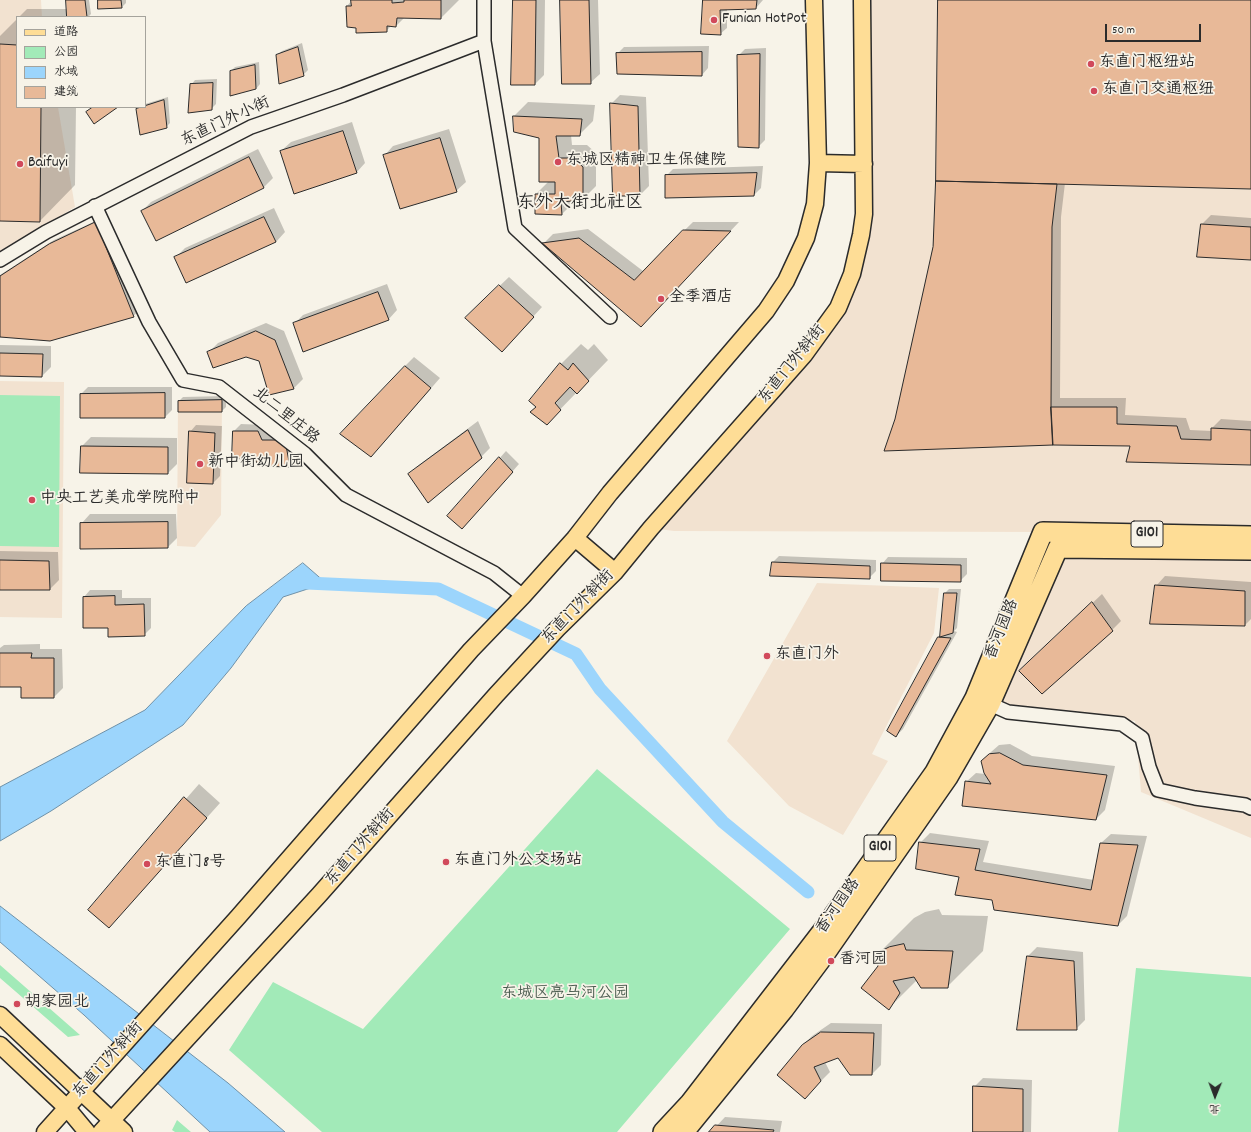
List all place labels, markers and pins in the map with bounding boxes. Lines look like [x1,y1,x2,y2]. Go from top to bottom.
place label: Funian HotPot [722,10,806,30]
marker: Funian HotPot [709,15,719,25]
place label: 东直门枢纽站 [1099,54,1195,74]
marker: 东直门枢纽站 [1086,59,1096,69]
place label: 东直门交通枢纽 [1102,81,1214,101]
marker: 东直门交通枢纽 [1089,86,1099,96]
place label: 东城区精神卫生保健院 [566,152,726,172]
place label: Baifuyi [28,154,68,174]
marker: 东城区精神卫生保健院 [553,157,563,167]
marker: Baifuyi [15,159,25,169]
place label: 全季酒店 [669,289,733,309]
marker: 全季酒店 [656,294,666,304]
place label: 新中街幼儿园 [208,454,304,474]
marker: 新中街幼儿园 [195,459,205,469]
place label: 中央工艺美术学院附中 [40,490,200,510]
marker: 中央工艺美术学院附中 [27,495,37,505]
place label: 东直门外 [775,646,839,666]
marker: 东直门外 [762,651,772,661]
place label: 东直门外公交场站 [454,852,582,872]
place label: 东直门8号 [155,854,225,874]
marker: 东直门外公交场站 [441,857,451,867]
marker: 东直门8号 [142,859,152,869]
place label: 香河园 [839,951,887,971]
marker: 香河园 [826,956,836,966]
place label: 胡家园北 [25,994,89,1014]
marker: 胡家园北 [12,999,22,1009]

